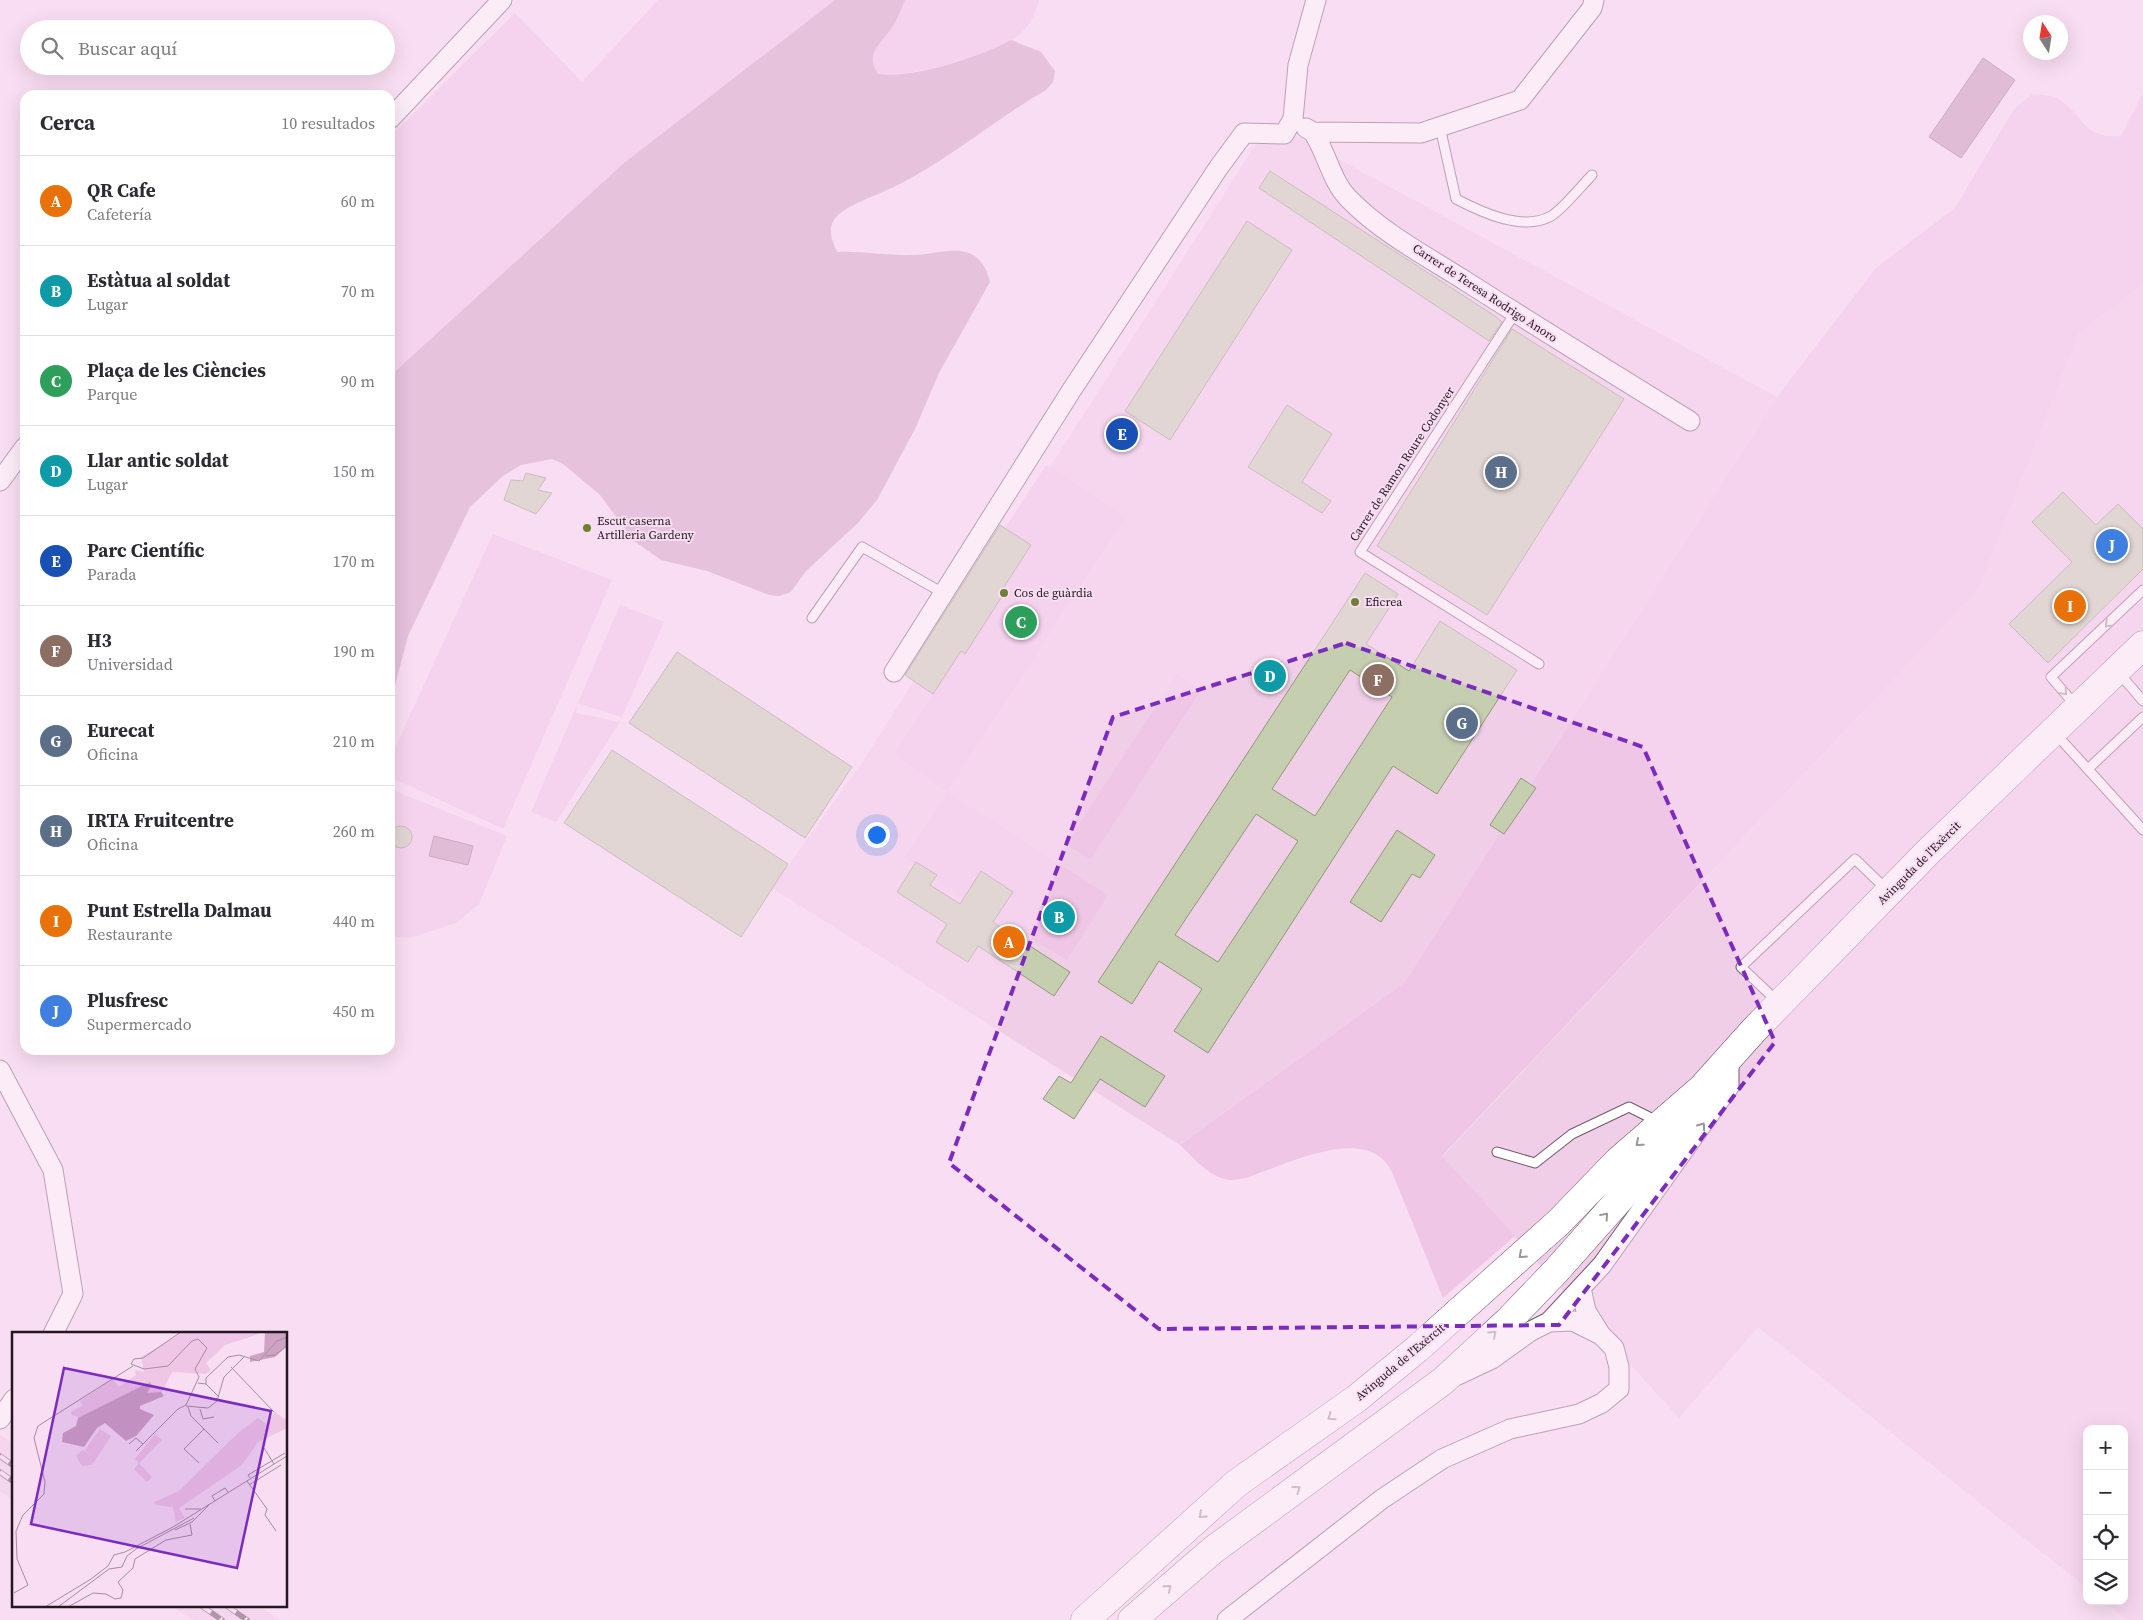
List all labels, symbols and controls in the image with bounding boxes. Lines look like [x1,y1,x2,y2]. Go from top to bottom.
north arrow [2023,15,2068,60]
search box [20,20,395,75]
icon: search [38,34,66,62]
text: Buscar aquí [78,35,177,61]
text: Cerca [40,108,95,137]
text: 10 resultados [281,112,375,134]
text: QR Cafe [87,177,156,203]
text: A [51,190,61,212]
text: 60 m [341,190,375,212]
text: Cafetería [87,203,152,225]
street label: Carrer de Teresa Rodrigo Anoro [1410,240,1561,346]
text: Estàtua al soldat [87,267,230,293]
text: B [51,280,61,302]
text: 70 m [341,280,375,302]
text: Lugar [87,293,128,315]
text: Plaça de les Ciències [87,357,266,383]
text: C [51,370,61,392]
text: 90 m [341,370,375,392]
text: Parque [87,383,137,405]
street label: Carrer de Ramon Roure Codonyer [1346,384,1458,544]
pin: E [1106,415,1138,453]
text: Llar antic soldat [87,447,229,473]
pin: H [1485,453,1517,491]
text: D [50,460,62,482]
text: 150 m [333,460,375,482]
text: Lugar [87,473,128,495]
place label: Escut caserna Artilleria Gardeny [597,513,695,543]
marker: Escut caserna Artilleria Gardeny [581,522,593,534]
pin: J [2096,526,2128,564]
text: Parc Científic [87,537,205,563]
text: E [51,550,61,572]
text: 170 m [333,550,375,572]
text: Parada [87,563,136,585]
place label: Cos de guàrdia [1014,585,1093,601]
marker: Cos de guàrdia [998,587,1010,599]
pin: I [2054,587,2086,625]
place label: Eficrea [1365,594,1403,610]
marker: Eficrea [1349,596,1361,608]
pin: C [1005,603,1037,641]
one-way arrow [2104,618,2113,627]
text: H3 [87,627,112,653]
text: F [51,640,61,662]
text: 190 m [333,640,375,662]
text: Universidad [87,653,173,675]
pin: D [1254,657,1286,695]
pin: F [1362,661,1394,699]
one-way arrow [2059,686,2067,695]
pin: G [1446,704,1478,742]
text: Eurecat [87,717,154,743]
text: G [51,730,61,752]
text: 210 m [333,730,375,752]
text: Oficina [87,743,138,765]
text: IRTA Fruitcentre [87,807,234,833]
street label: Avinguda de l'Exèrcit [1874,818,1964,908]
text: H [50,820,62,842]
text: 260 m [333,820,375,842]
your location [864,822,890,848]
text: Oficina [87,833,138,855]
text: Punt Estrella Dalmau [87,897,272,923]
pin: B [1043,898,1075,936]
text: I [53,910,59,932]
text: 440 m [333,910,375,932]
text: Restaurante [87,923,173,945]
pin: A [993,923,1025,961]
text: Plusfresc [87,987,168,1013]
text: J [53,1000,59,1022]
text: 450 m [333,1000,375,1022]
text: Supermercado [87,1013,191,1035]
one-way arrow [1696,1122,1705,1132]
one-way arrow [1636,1137,1645,1146]
one-way arrow [1599,1213,1608,1222]
one-way arrow [1518,1249,1527,1258]
street label: Avinguda de l'Exèrcit [1352,1320,1448,1404]
one-way arrow [1488,1331,1497,1340]
inset map [12,1332,288,1608]
one-way arrow [1328,1411,1337,1419]
map controls [2083,1425,2128,1605]
button: + [2083,1425,2128,1470]
button: − [2083,1470,2128,1515]
one-way arrow [1291,1486,1301,1495]
one-way arrow [1198,1509,1207,1518]
button: locate [2083,1515,2128,1560]
button: layers [2083,1560,2128,1605]
one-way arrow [1163,1585,1172,1594]

